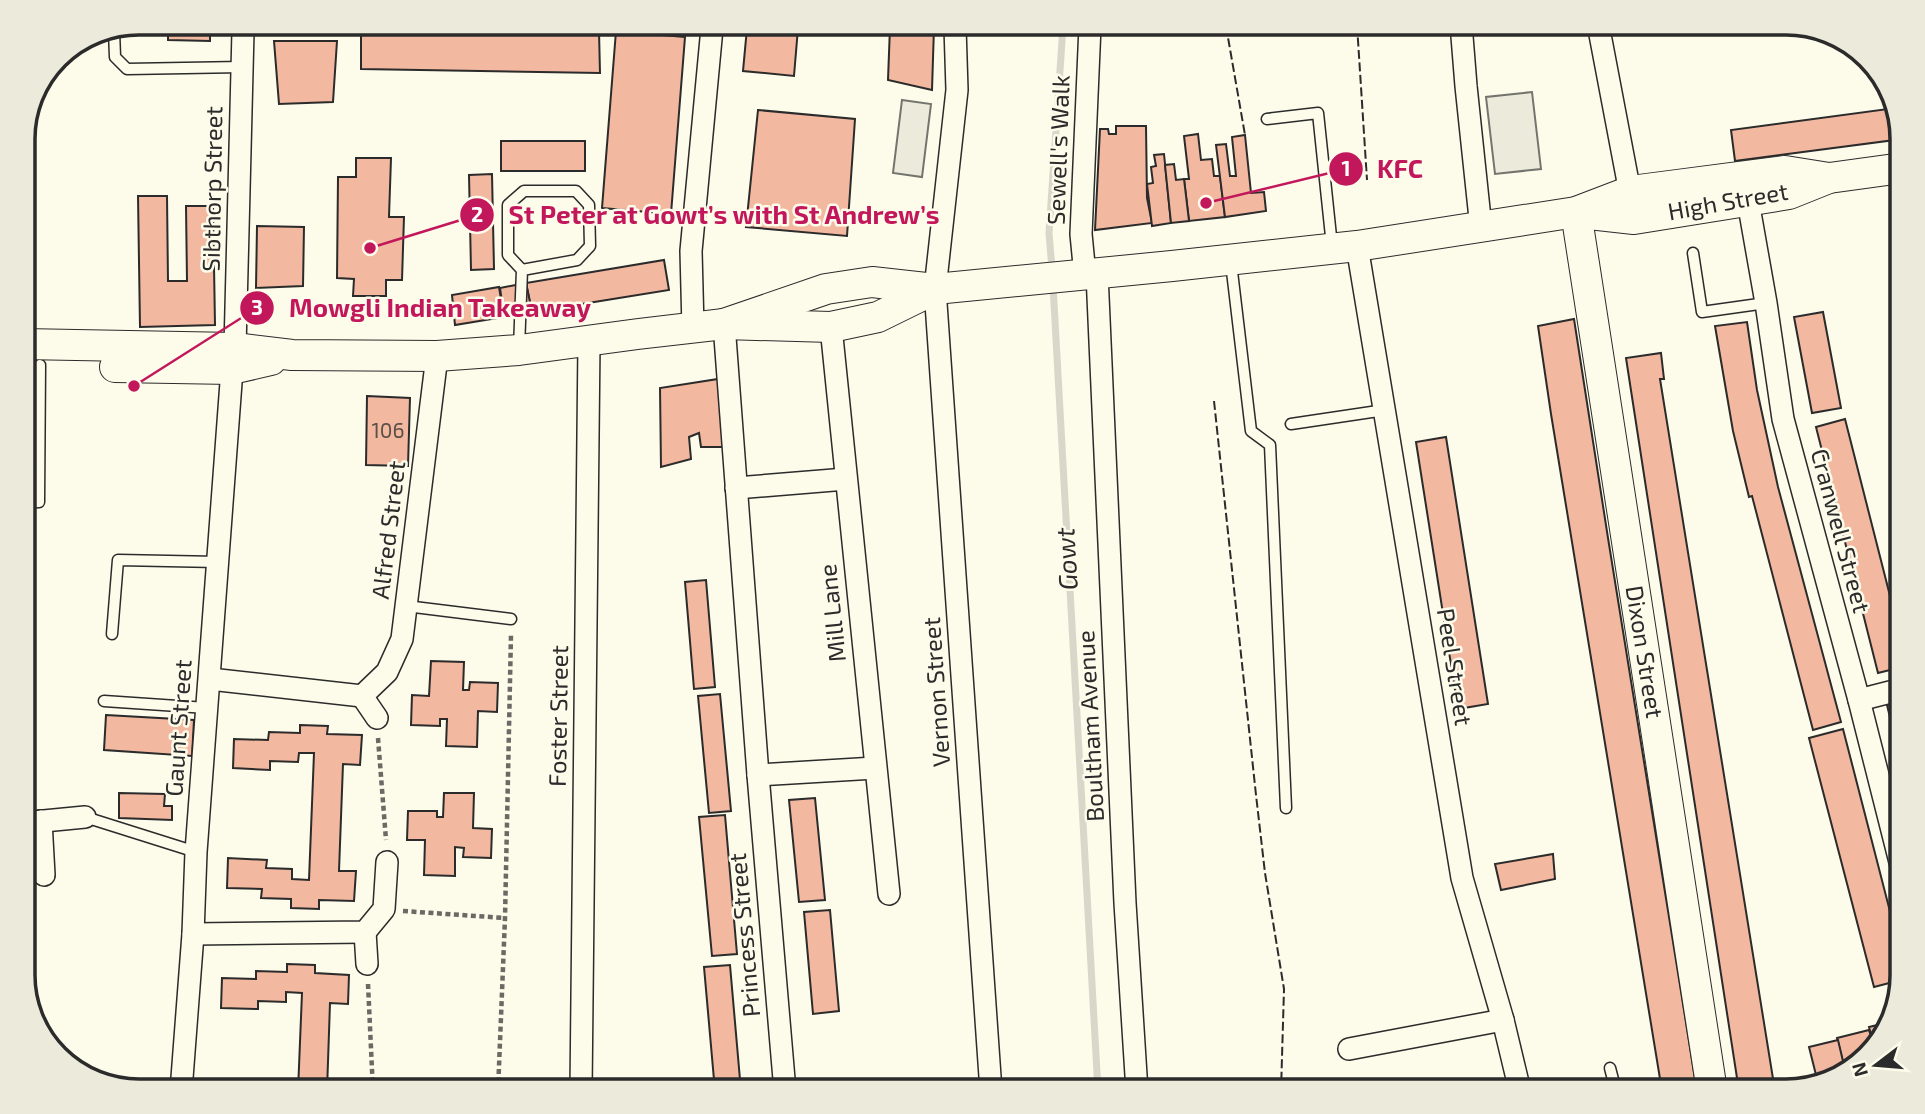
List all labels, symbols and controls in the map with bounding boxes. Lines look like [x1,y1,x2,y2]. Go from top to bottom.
street label: Sewell's Walk [1040,75,1075,225]
street label: Sibthorp Street [196,106,227,272]
callout: KFC [1328,145,1438,192]
text: KFC [1377,152,1423,183]
text: 1 [1341,155,1351,180]
street label: High Street [1665,176,1790,225]
callout: St Peter at Gowt’s with St Andrew’s [459,191,955,238]
text: St Peter at Gowt’s with St Andrew’s [509,198,939,229]
text: 2 [471,201,483,226]
callout: Mowgli Indian Takeaway [240,285,605,332]
text: Mowgli Indian Takeaway [289,291,591,323]
text: 3 [251,294,263,319]
house number: 106 [371,417,405,442]
street label: Cranwell Street [1806,445,1877,616]
street label: Alfred Street [365,459,410,601]
water label: Gowt [1048,527,1083,591]
street label: Mill Lane [812,563,851,664]
street label: Dixon Street [1621,583,1670,720]
street label: Peel Street [1432,606,1479,727]
street label: Vernon Street [916,616,955,768]
street label: Boultham Avenue [1070,630,1109,823]
street label: Foster Street [542,645,573,787]
street label: Gaunt Street [158,659,197,797]
street label: Princess Street [722,852,765,1018]
north arrow [1841,1030,1911,1100]
text: N [1846,1060,1872,1080]

